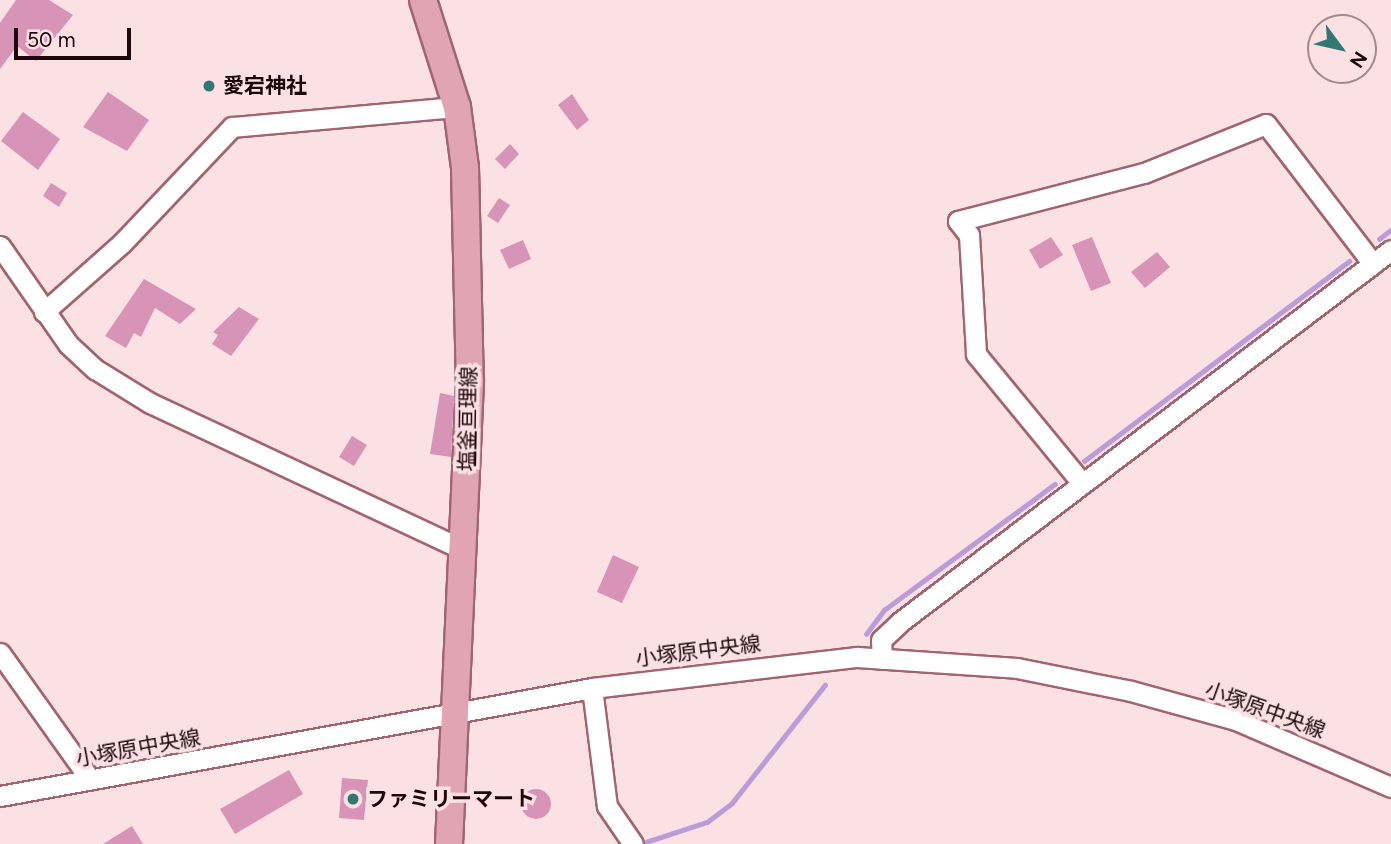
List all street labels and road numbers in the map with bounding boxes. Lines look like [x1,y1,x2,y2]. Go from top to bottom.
street label: 塩釜亘理線 [454,366,482,472]
street label: 小塚原中央線 [634,631,762,671]
street label: 小塚原中央線 [1201,677,1329,743]
street label: 小塚原中央線 [74,725,202,771]

